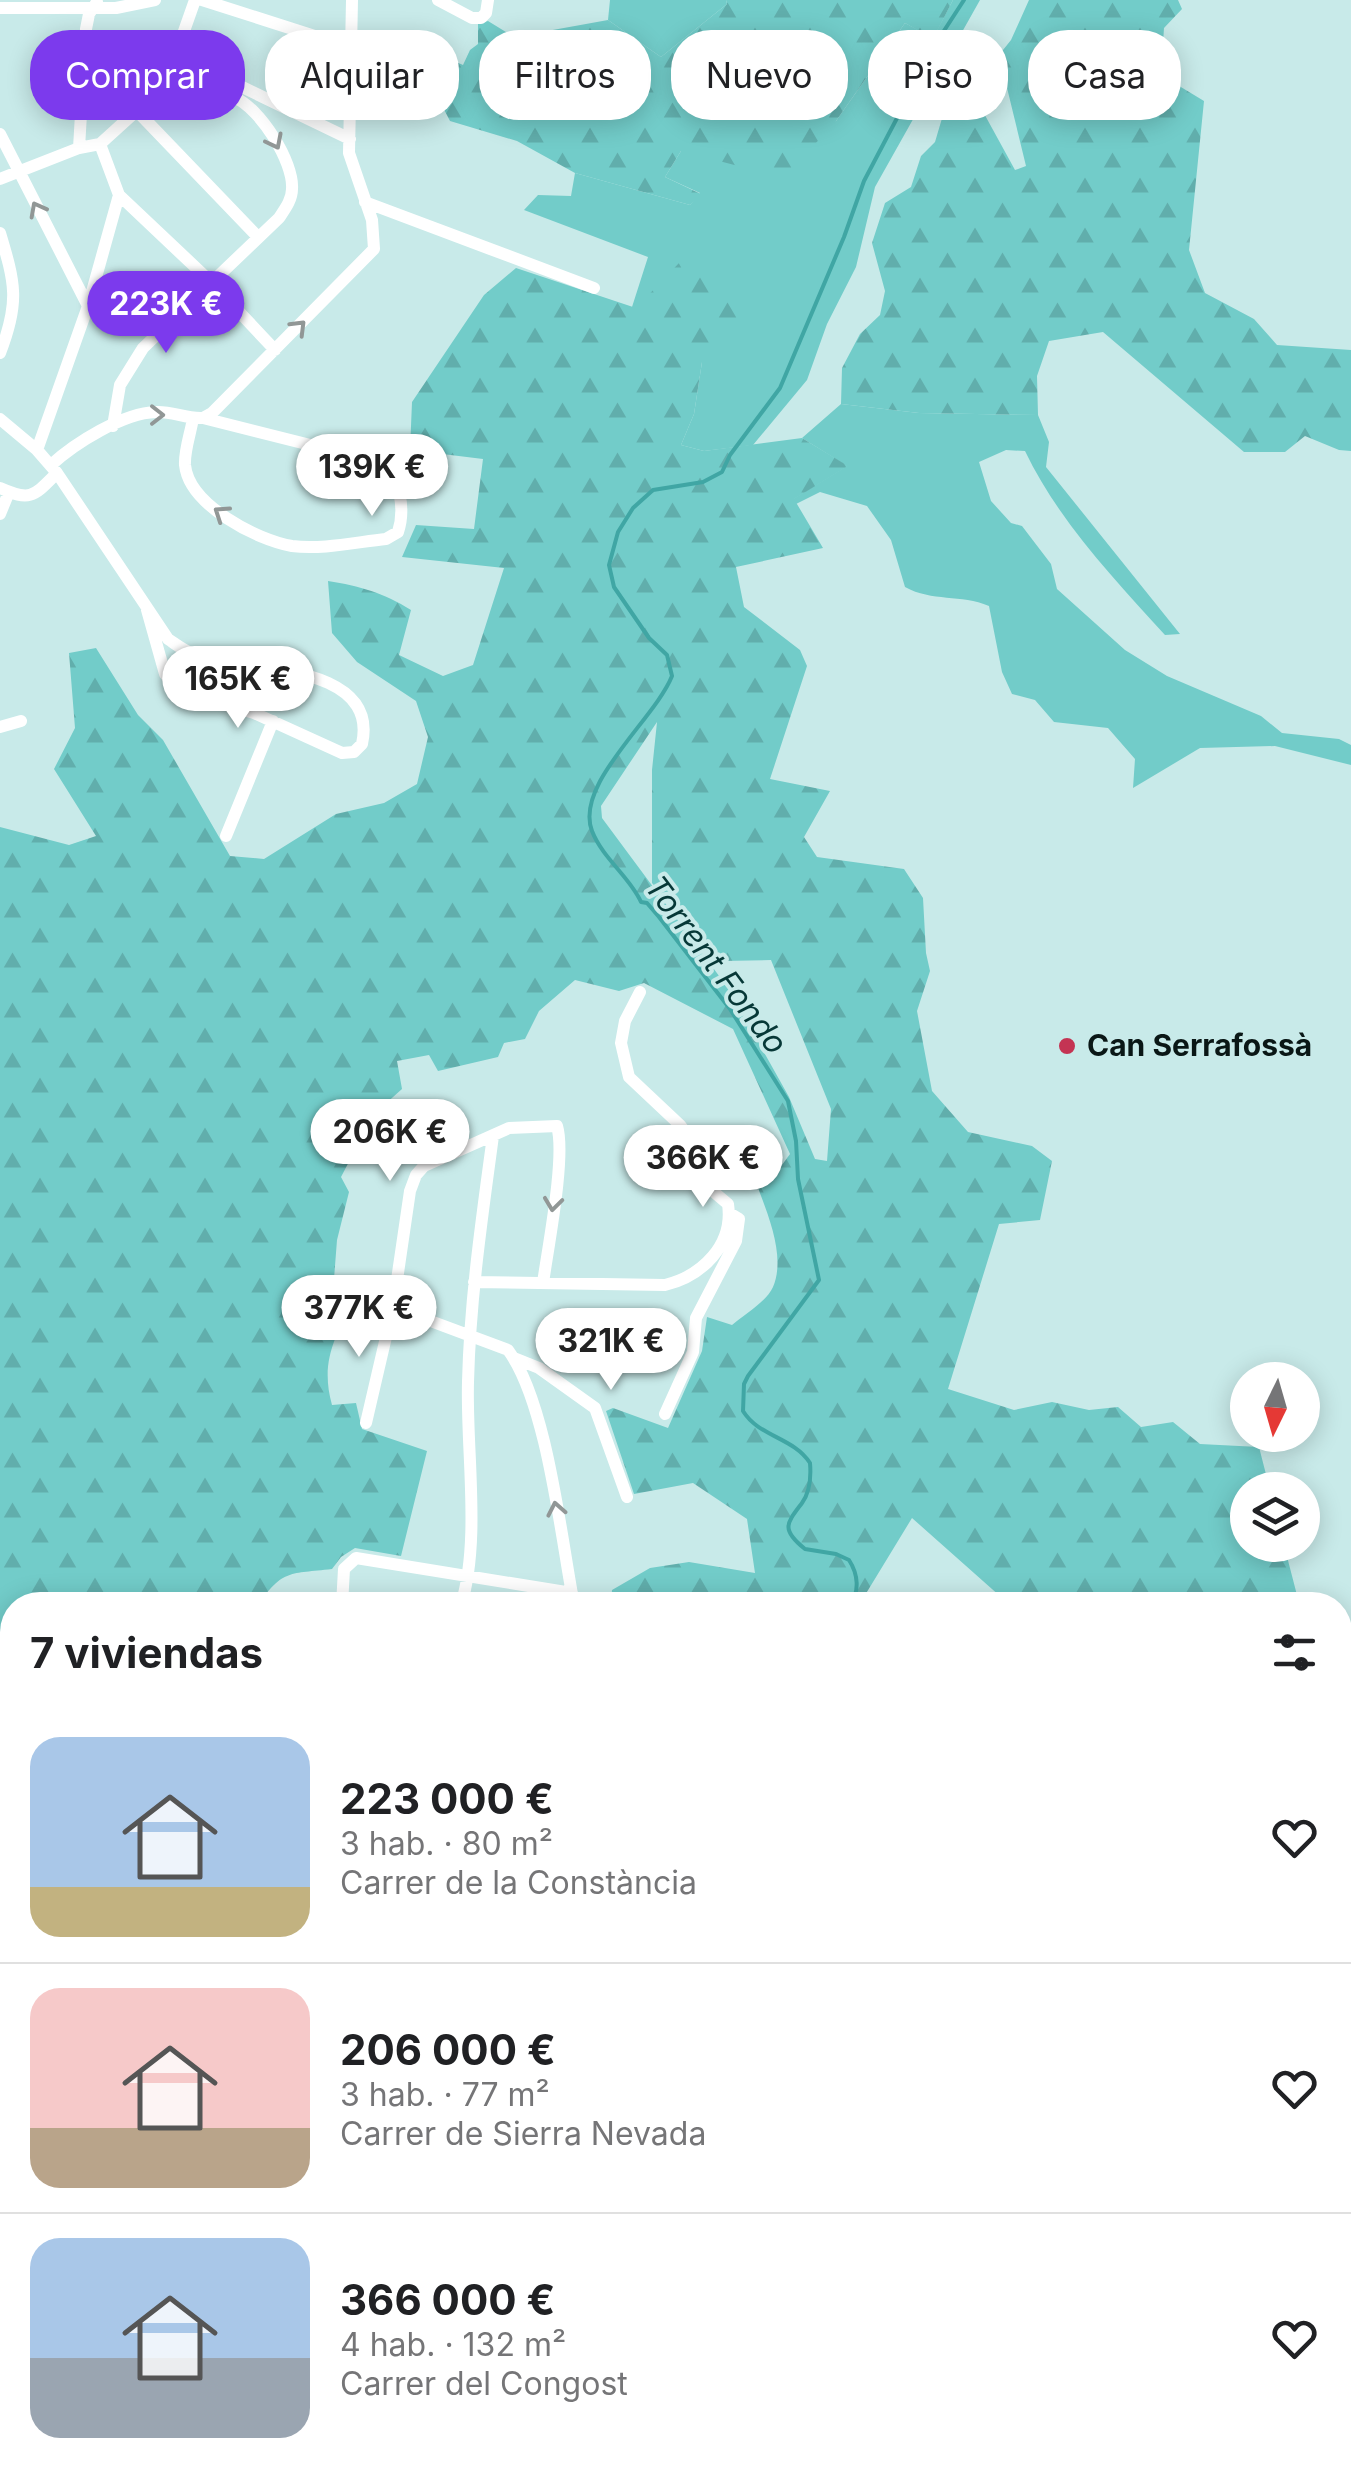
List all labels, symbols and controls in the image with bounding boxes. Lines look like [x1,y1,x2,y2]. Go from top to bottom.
chip: Comprar [30,30,245,120]
chip: Alquilar [265,30,459,120]
chip: Filtros [479,30,651,120]
chip: Nuevo [671,30,848,120]
chip: Piso [868,30,1008,120]
chip: Casa [1028,30,1181,120]
one-way arrow [263,132,282,150]
one-way arrow [29,201,49,219]
pin: 223K € [85,271,247,356]
text: 223K € [109,284,223,323]
one-way arrow [287,320,305,338]
one-way arrow [150,404,165,426]
pin: 139K € [291,434,453,519]
text: 139K € [318,447,426,486]
one-way arrow [214,507,232,526]
pin: 165K € [157,646,319,731]
text: 165K € [184,659,292,698]
water label: Torrent Fondo [637,868,796,1061]
place label: Can Serrafossà [1087,1027,1312,1063]
marker: Can Serrafossà [1056,1035,1078,1057]
pin: 206K € [309,1099,471,1184]
text: 206K € [332,1112,448,1151]
pin: 366K € [622,1125,784,1210]
text: 366K € [646,1138,760,1177]
one-way arrow [543,1197,564,1213]
pin: 377K € [278,1275,440,1360]
text: 377K € [304,1288,415,1327]
pin: 321K € [530,1308,692,1393]
text: 321K € [557,1321,665,1360]
north arrow [1230,1362,1320,1452]
map controls [1230,1362,1320,1562]
button: layers [1230,1472,1320,1562]
one-way arrow [546,1501,567,1518]
icon: filters [1267,1625,1322,1680]
text: 7 viviendas [30,1627,263,1678]
text: 223 000 € [340,1773,554,1824]
icon: home [110,1777,230,1897]
icon: heart [1267,1810,1322,1865]
text: 3 hab. · 80 m² [340,1824,553,1863]
text: Carrer de la Constància [340,1863,697,1902]
text: 206 000 € [340,2024,556,2075]
icon: home [110,2028,230,2148]
icon: heart [1267,2061,1322,2116]
text: 3 hab. · 77 m² [340,2075,550,2114]
text: Carrer de Sierra Nevada [340,2114,706,2153]
text: 366 000 € [340,2274,555,2325]
icon: home [110,2278,230,2398]
icon: heart [1267,2311,1322,2366]
text: 4 hab. · 132 m² [340,2325,566,2364]
text: Carrer del Congost [340,2364,628,2403]

